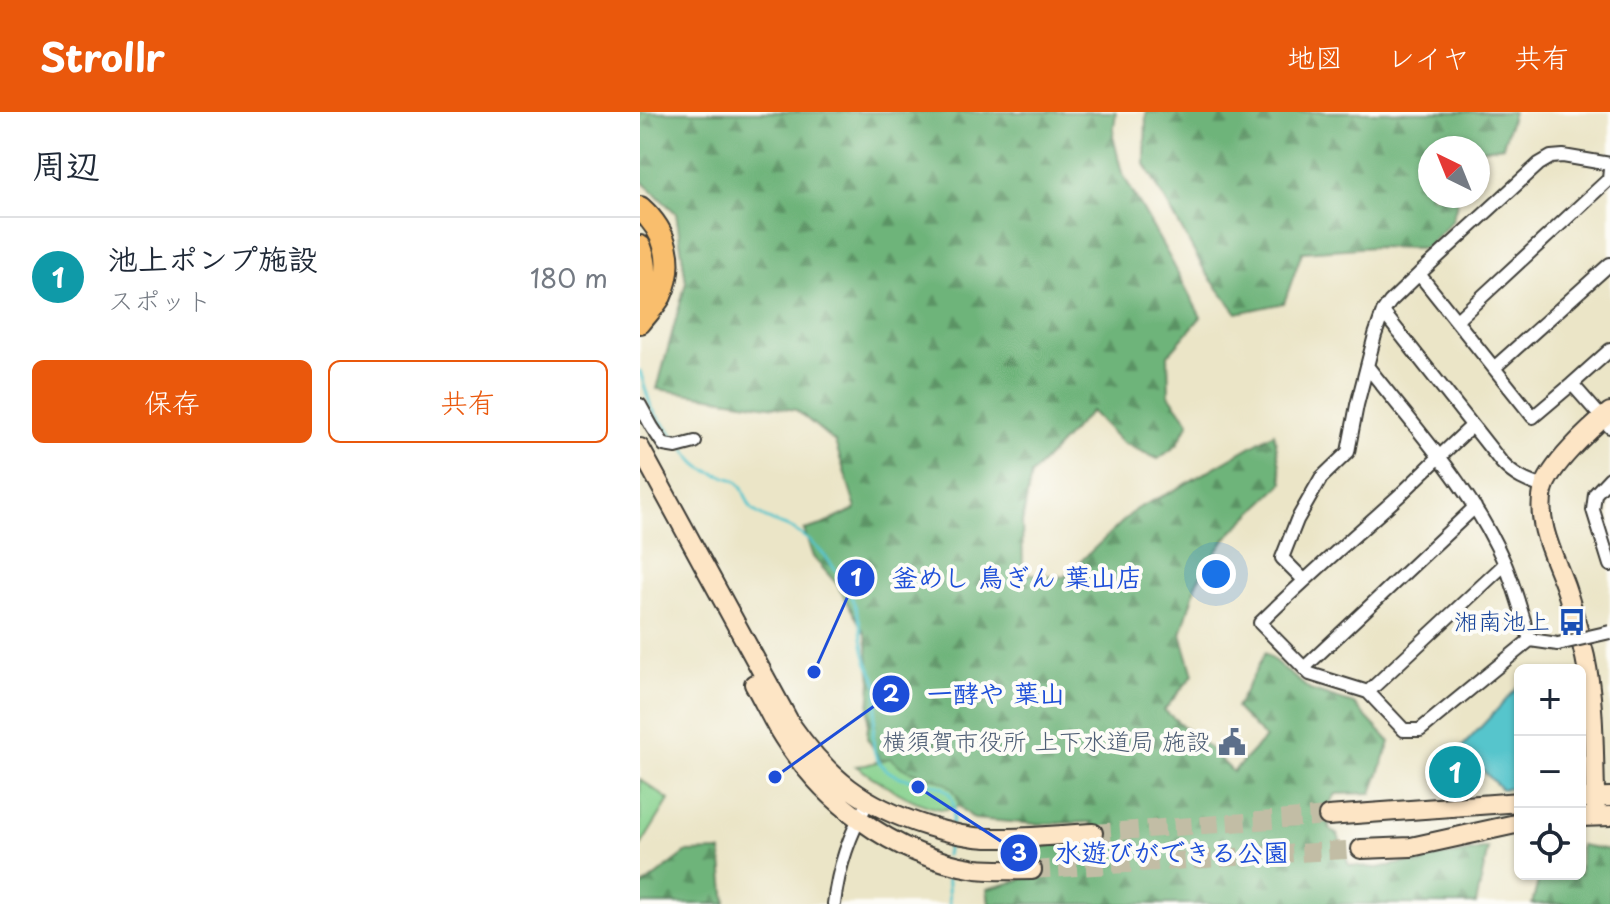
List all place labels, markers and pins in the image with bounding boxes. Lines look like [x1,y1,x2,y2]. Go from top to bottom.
callout: 釜めし 鳥ぎん 葉山店 [836,553,1158,603]
place label: 湘南池上 [1454,602,1550,638]
bus stop icon: 湘南池上 [1557,607,1587,637]
callout: 一酵や 葉山 [871,669,1081,719]
place label: 横須賀市役所 上下水道局 施設 [882,722,1210,758]
public building icon: 横須賀市役所 上下水道局 施設 [1217,727,1247,757]
pin: 1 [1429,742,1481,802]
callout: 水遊びができる公園 [999,828,1305,878]

